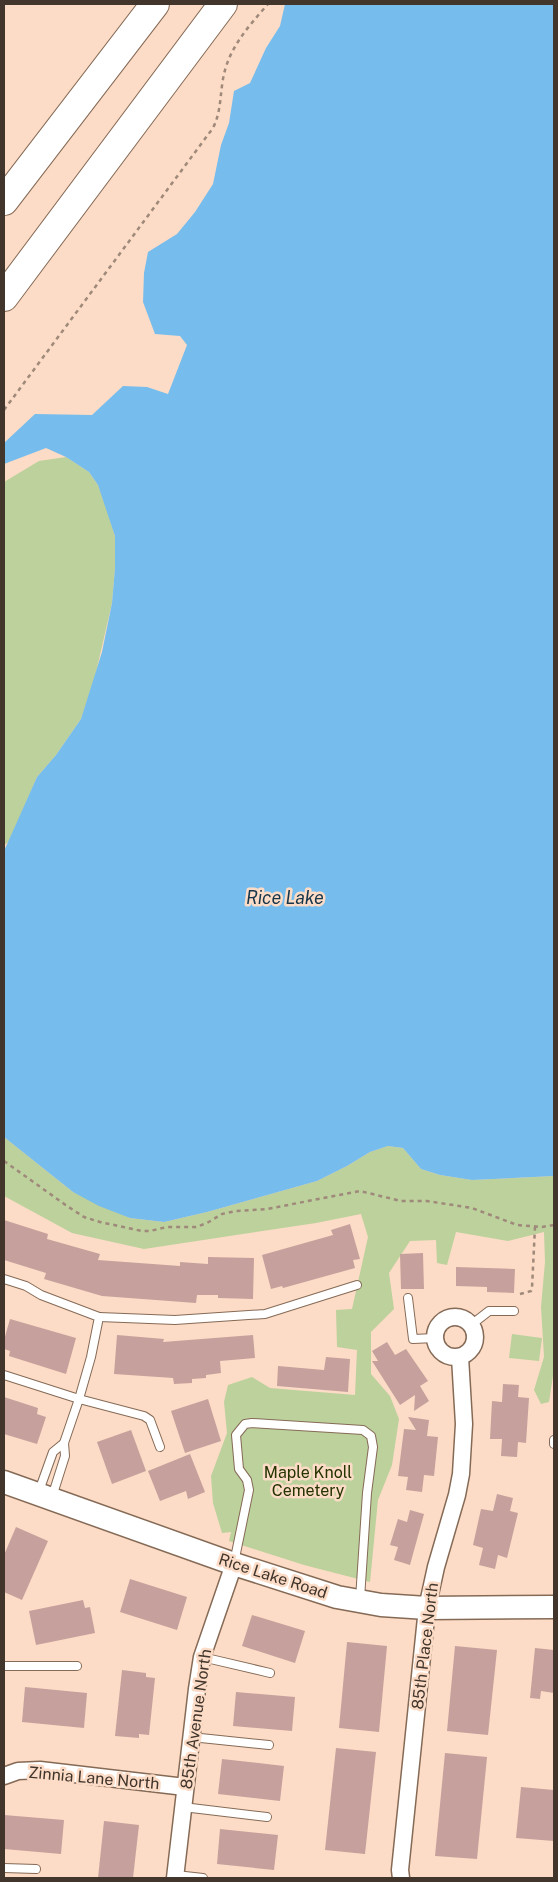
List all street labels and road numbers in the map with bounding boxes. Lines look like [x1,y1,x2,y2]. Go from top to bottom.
street label: Rice Lake Road [216,1549,330,1603]
street label: 85th Place North [408,1581,442,1711]
street label: 85th Avenue North [177,1648,215,1790]
street label: Zinnia Lane North [28,1763,160,1793]

